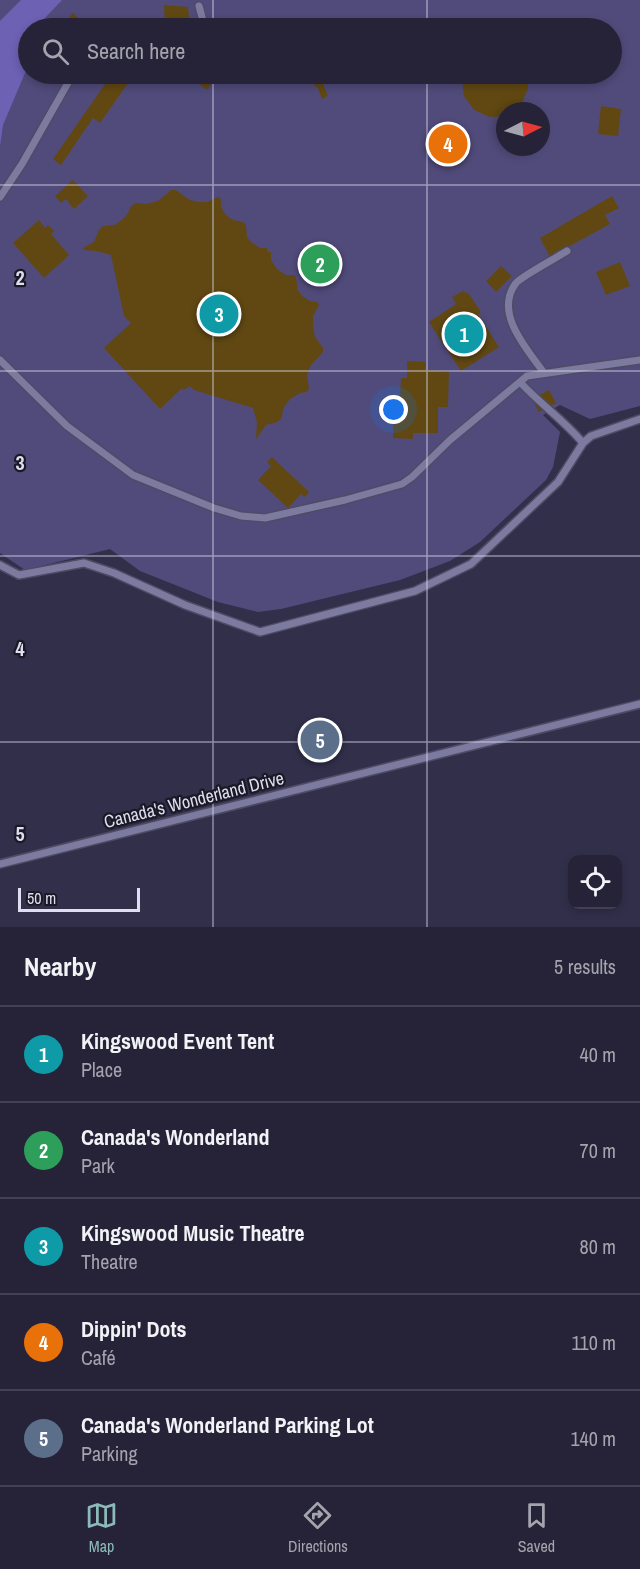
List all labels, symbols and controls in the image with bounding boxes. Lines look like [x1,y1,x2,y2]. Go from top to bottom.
search box [18,18,622,84]
icon: search [39,35,72,68]
text: Search here [87,36,185,66]
north arrow [496,102,550,156]
pin: 4 [428,122,468,166]
pin: 2 [300,242,340,286]
text: 2 [15,264,25,291]
pin: 3 [200,292,238,336]
pin: 1 [444,312,484,356]
your location [379,395,408,424]
text: 3 [15,449,25,476]
text: 4 [15,635,25,662]
pin: 5 [300,718,340,762]
street label: Canada's Wonderland Drive [101,765,287,834]
text: 5 [15,820,25,847]
map controls [568,855,622,909]
button: locate [568,855,622,909]
scale bar [18,885,140,912]
text: 50 m [27,887,56,909]
text: Nearby [24,949,96,984]
text: 5 results [554,953,616,980]
text: Kingswood Event Tent [81,1026,274,1056]
text: 1 [39,1041,48,1068]
text: 40 m [580,1041,616,1068]
text: Place [81,1056,122,1083]
text: Canada's Wonderland [81,1122,269,1152]
text: 2 [39,1137,48,1164]
text: 70 m [580,1137,616,1164]
text: Park [81,1152,115,1179]
text: Kingswood Music Theatre [81,1218,305,1248]
text: 3 [39,1233,48,1260]
text: 80 m [580,1233,616,1260]
text: Theatre [81,1248,138,1275]
text: Dippin' Dots [81,1314,187,1344]
text: 4 [39,1329,48,1356]
text: 110 m [572,1329,616,1356]
text: Café [81,1344,116,1371]
text: Canada's Wonderland Parking Lot [81,1410,374,1440]
text: 5 [39,1425,48,1452]
text: 140 m [570,1425,616,1452]
text: Parking [81,1440,138,1467]
tab: Map [85,1499,118,1557]
tab: Directions [288,1499,348,1557]
tab: Saved [518,1499,555,1557]

